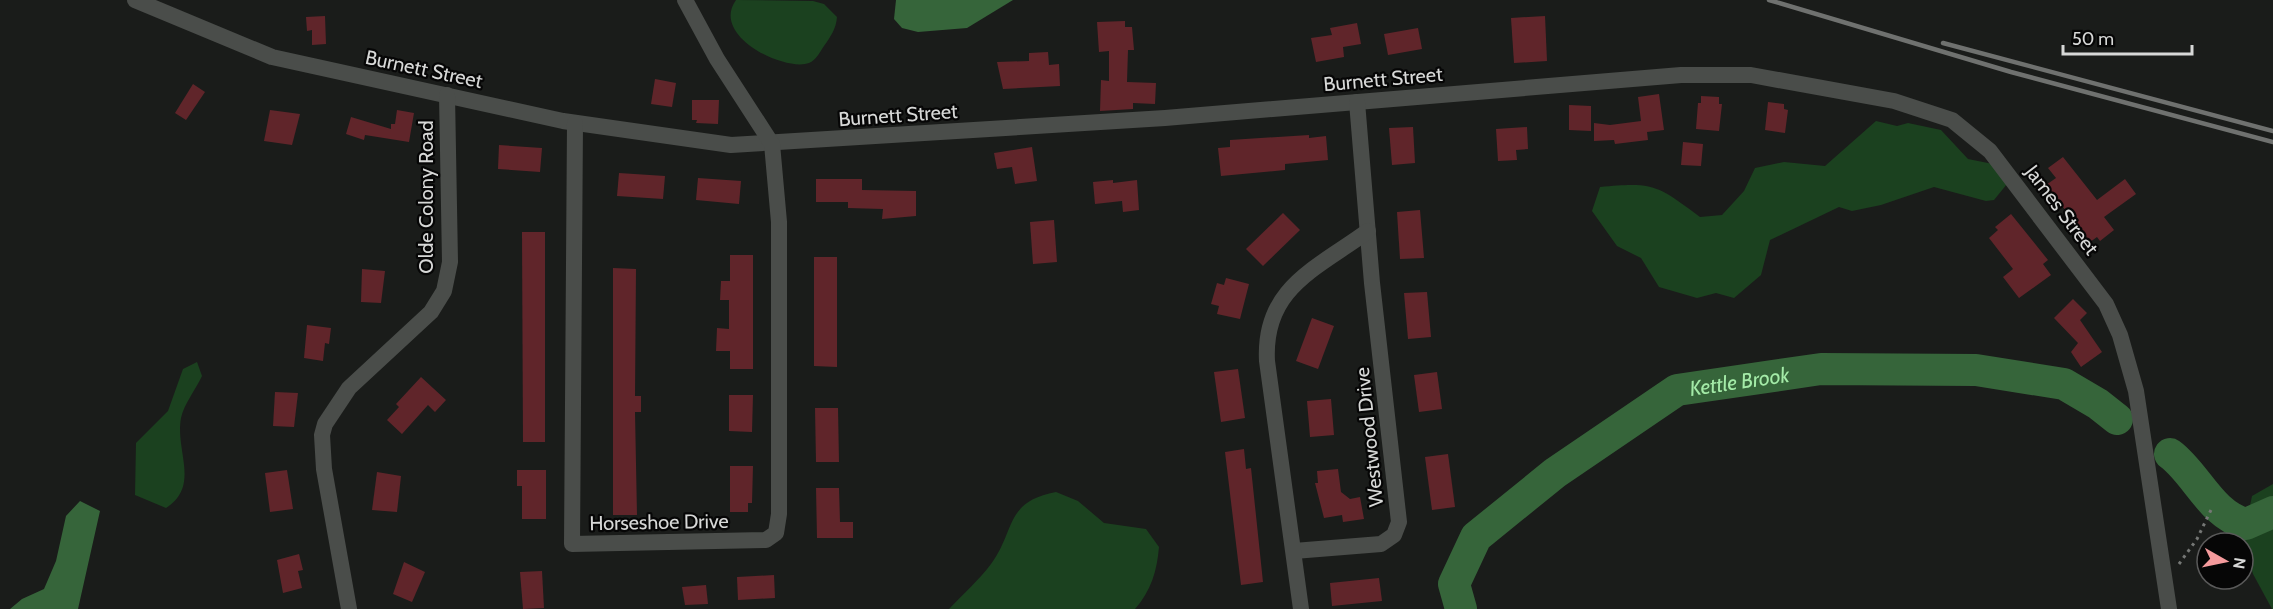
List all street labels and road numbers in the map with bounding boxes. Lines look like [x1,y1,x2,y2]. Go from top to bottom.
street label: Burnett Street [363,45,485,93]
street label: Burnett Street [1322,62,1444,96]
street label: Burnett Street [838,99,959,131]
street label: Olde Colony Road [414,120,438,274]
street label: James Street [2020,159,2104,260]
street label: Westwood Drive [1350,366,1388,508]
street label: Horseshoe Drive [589,509,729,535]

